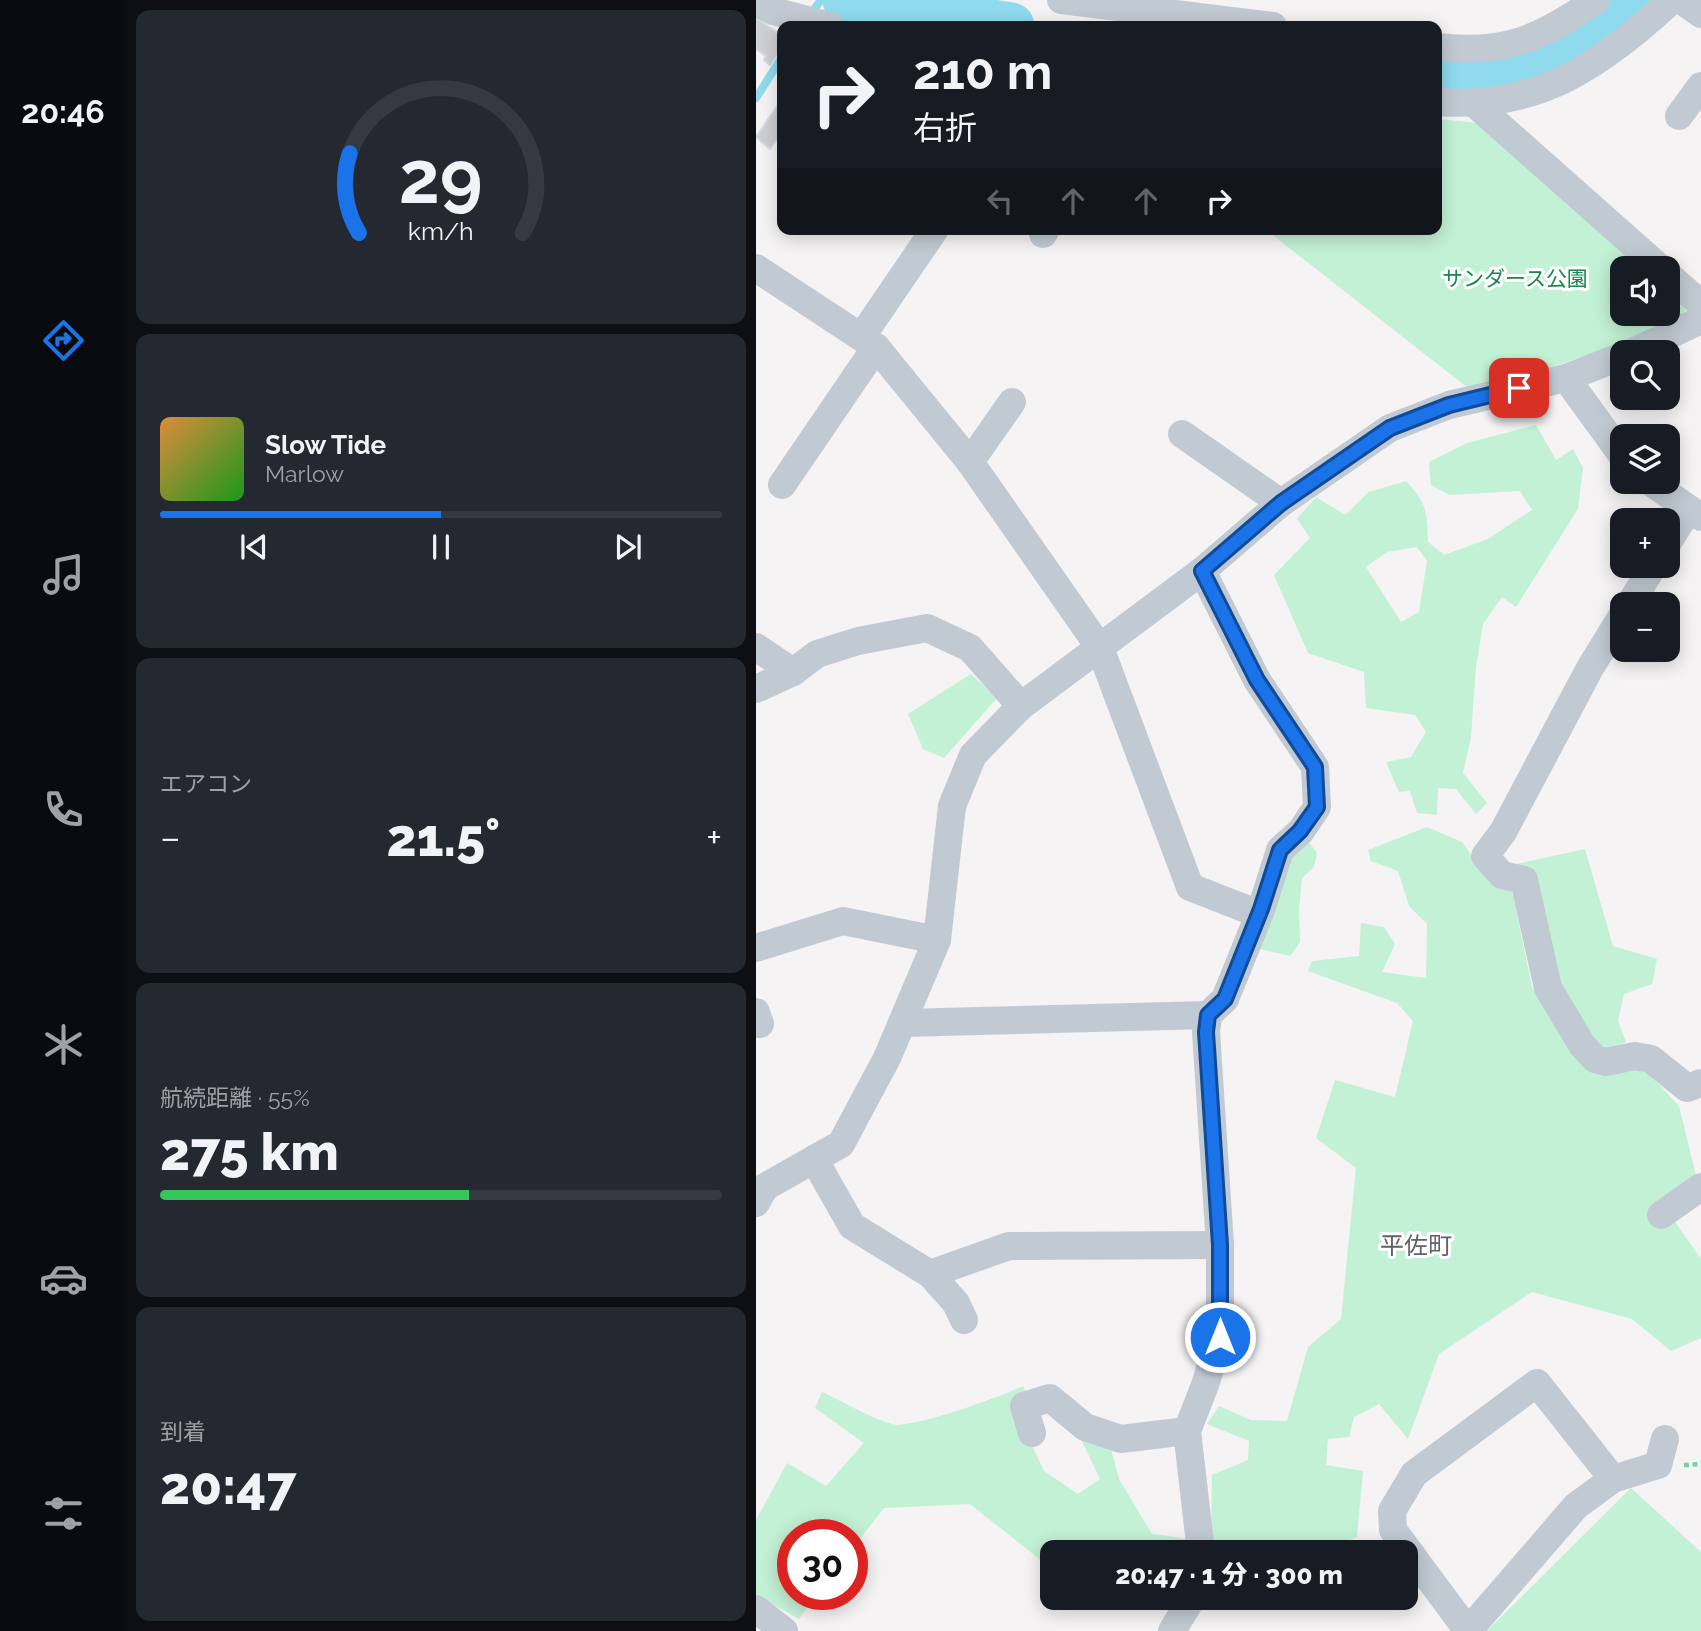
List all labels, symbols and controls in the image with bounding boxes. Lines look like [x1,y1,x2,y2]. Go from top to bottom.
text: 210 m [913,43,1052,100]
icon: right [798,49,889,140]
text: 20:46 [21,93,105,130]
text: 右折 [913,109,977,146]
text: 29 [399,135,483,220]
icon: left [981,182,1019,220]
icon: ahead [1054,182,1092,220]
icon: ahead [1127,182,1165,220]
icon: right [1200,182,1238,220]
text: km/h [408,216,474,246]
map controls [1610,256,1680,662]
button: sound [1610,256,1680,326]
park label: サンダース公園 [1442,266,1588,291]
icon: directions [39,316,88,365]
button: search [1610,340,1680,410]
pin [1489,358,1549,418]
icon: arrive [1500,369,1538,407]
button: layers [1610,424,1680,494]
text: Slow Tide [265,430,386,460]
text: Marlow [265,460,344,487]
button: + [1610,508,1680,578]
icon: previous [235,528,273,566]
icon: pause [422,528,460,566]
icon: next [609,528,647,566]
icon: music [39,550,88,599]
button: − [1610,592,1680,662]
text: エアコン [160,770,252,797]
icon: phone [39,785,88,834]
text: 21.5° [386,807,500,868]
text: − [160,815,180,860]
text: + [706,815,722,860]
icon: climate [39,1020,88,1069]
text: 航続距離 · 55% [160,1084,310,1111]
text: 275 km [160,1121,339,1182]
district label: 平佐町 [1380,1231,1452,1260]
icon: car [39,1254,88,1303]
position arrow [1183,1300,1257,1374]
text: 到着 [160,1418,206,1445]
text: 20:47 [160,1455,296,1516]
icon: filters [39,1489,88,1538]
speed limit sign: 30 [777,1519,868,1610]
text: 20:47 · 1 分 · 300 m [1115,1560,1343,1590]

